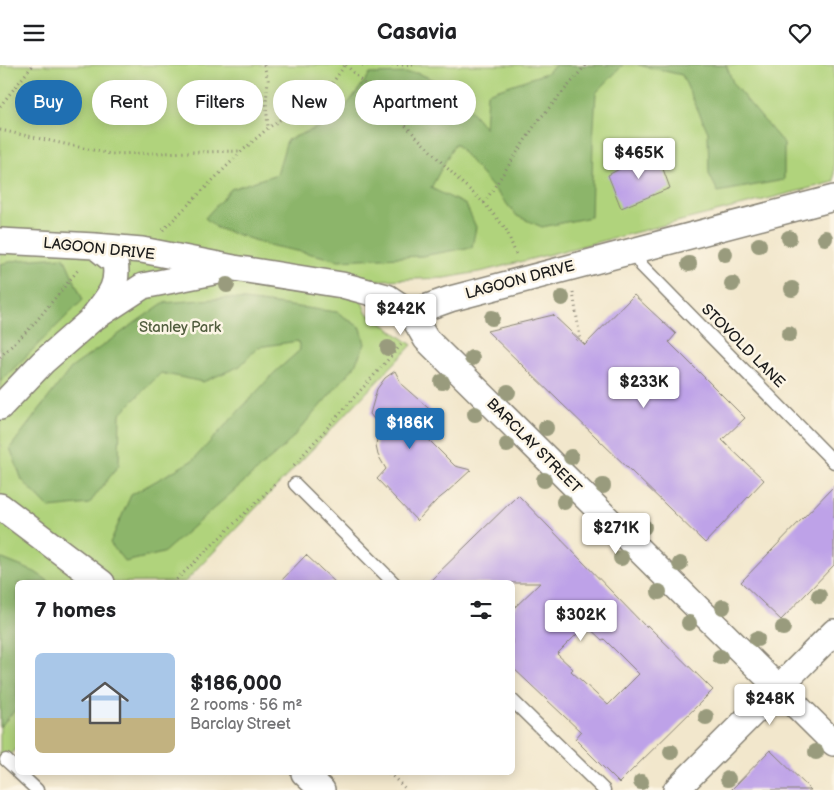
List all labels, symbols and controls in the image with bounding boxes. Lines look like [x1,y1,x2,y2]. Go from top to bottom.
icon: menu [20,19,48,47]
text: Casavia [377,19,457,46]
icon: heart [786,19,814,47]
chip: Buy [15,80,82,125]
chip: Rent [92,80,167,125]
chip: Filters [177,80,263,125]
chip: New [273,80,345,125]
chip: Apartment [355,80,476,125]
pin: $465K [604,137,674,180]
text: $465K [614,144,664,163]
street label: LAGOON DRIVE [42,234,156,264]
street label: LAGOON DRIVE [463,256,577,304]
pin: $242K [366,293,436,336]
text: $242K [376,300,426,319]
street label: STOVOLD LANE [697,300,789,392]
park label: Stanley Park [139,318,222,337]
pin: $233K [609,367,679,409]
text: $233K [619,373,669,392]
street label: BARCLAY STREET [482,394,586,498]
pin: $186K [375,407,445,450]
text: $186K [386,414,434,433]
pin: $271K [581,513,651,555]
text: $271K [593,519,639,538]
icon: filters [467,596,495,624]
text: 7 homes [35,598,116,623]
pin: $302K [546,599,616,642]
text: $302K [556,606,606,625]
text: $186,000 [190,671,282,696]
icon: home [75,673,135,733]
pin: $248K [735,683,805,726]
text: $248K [745,690,795,709]
text: 2 rooms · 56 m² [190,696,302,715]
text: Barclay Street [190,715,291,734]

